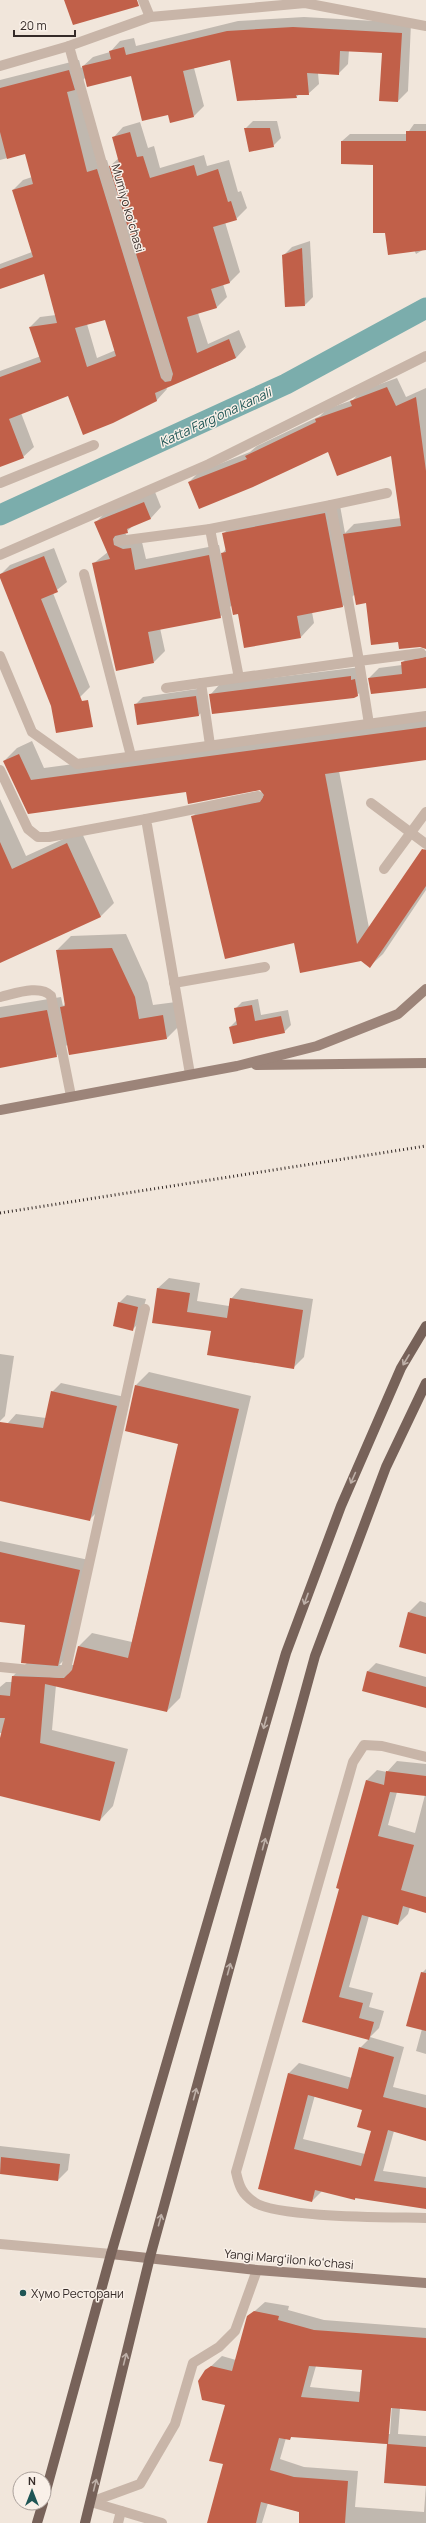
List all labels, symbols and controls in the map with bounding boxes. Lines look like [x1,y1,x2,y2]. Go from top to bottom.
scale bar [14,12,75,38]
text: 20 m [20,17,47,34]
street label: Mumiyo koʻchasi [107,162,149,254]
water label: Katta Farg'ona kanali [156,382,276,451]
one-way arrow [402,1354,410,1365]
one-way arrow [349,1472,356,1484]
one-way arrow [301,1593,309,1605]
one-way arrow [261,1716,268,1729]
one-way arrow [261,1837,268,1850]
one-way arrow [226,1963,233,1976]
one-way arrow [192,2088,199,2101]
one-way arrow [157,2213,165,2226]
street label: Yangi Margʻilon koʻchasi [224,2245,354,2273]
place label: Хумо Ресторани [31,2285,124,2302]
marker: Хумо Ресторани [18,2288,28,2298]
one-way arrow [122,2353,130,2366]
north arrow [12,2471,52,2511]
text: N [28,2473,36,2488]
one-way arrow [91,2479,99,2492]

